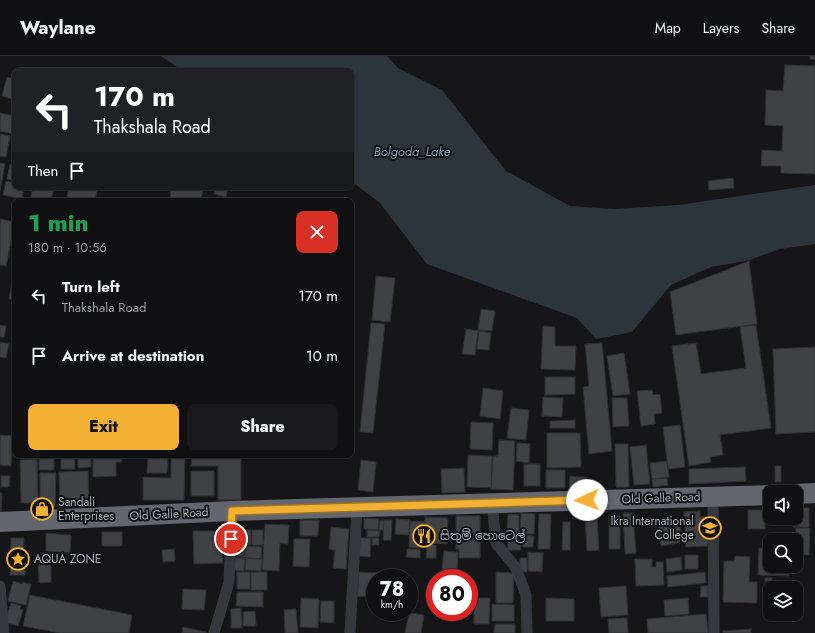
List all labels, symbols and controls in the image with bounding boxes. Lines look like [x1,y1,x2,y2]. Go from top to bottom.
text: Waylane [20,14,96,41]
text: Map [655,18,681,38]
text: Layers [703,18,739,38]
text: Share [761,18,795,38]
text: 170 m [94,76,175,117]
icon: left [28,84,80,136]
text: Thakshala Road [94,114,211,140]
water label: Bolgoda_Lake [374,142,451,161]
text: Then [28,160,58,182]
icon: arrive [66,160,88,182]
text: 1 min [28,205,89,240]
button: close [296,211,338,253]
text: 180 m · 10:56 [28,238,107,257]
text: Turn left [62,276,120,298]
icon: left [28,285,50,307]
text: 170 m [298,285,338,307]
text: Thakshala Road [62,298,146,317]
icon: arrive [28,345,50,367]
text: Arrive at destination [62,345,204,367]
text: 10 m [306,345,338,367]
button: Exit [28,404,179,450]
button: Share [187,404,338,450]
position arrow [566,479,608,521]
map controls [763,485,803,621]
button: sound [763,485,803,525]
street label: Old Galle Road [621,488,701,508]
place label: Sandali Enterprises [58,493,114,525]
shop icon: Sandali Enterprises [29,496,55,522]
street label: Old Galle Road [129,503,209,525]
place label: Ikra International College [610,512,694,544]
school or university icon: Ikra International College [697,515,723,541]
pin [214,522,248,556]
restaurant icon: සිතුම් හොටෙල් [411,523,437,549]
place label: සිතුම් හොටෙල් [440,527,526,545]
icon: arrive [220,528,242,550]
button: search [763,533,803,573]
place icon: AQUA ZONE [5,546,31,572]
place label: AQUA ZONE [34,550,101,568]
speed limit sign: 80 [426,569,478,621]
text: 78 [380,575,404,604]
button: layers [763,581,803,621]
text: km/h [381,597,403,612]

